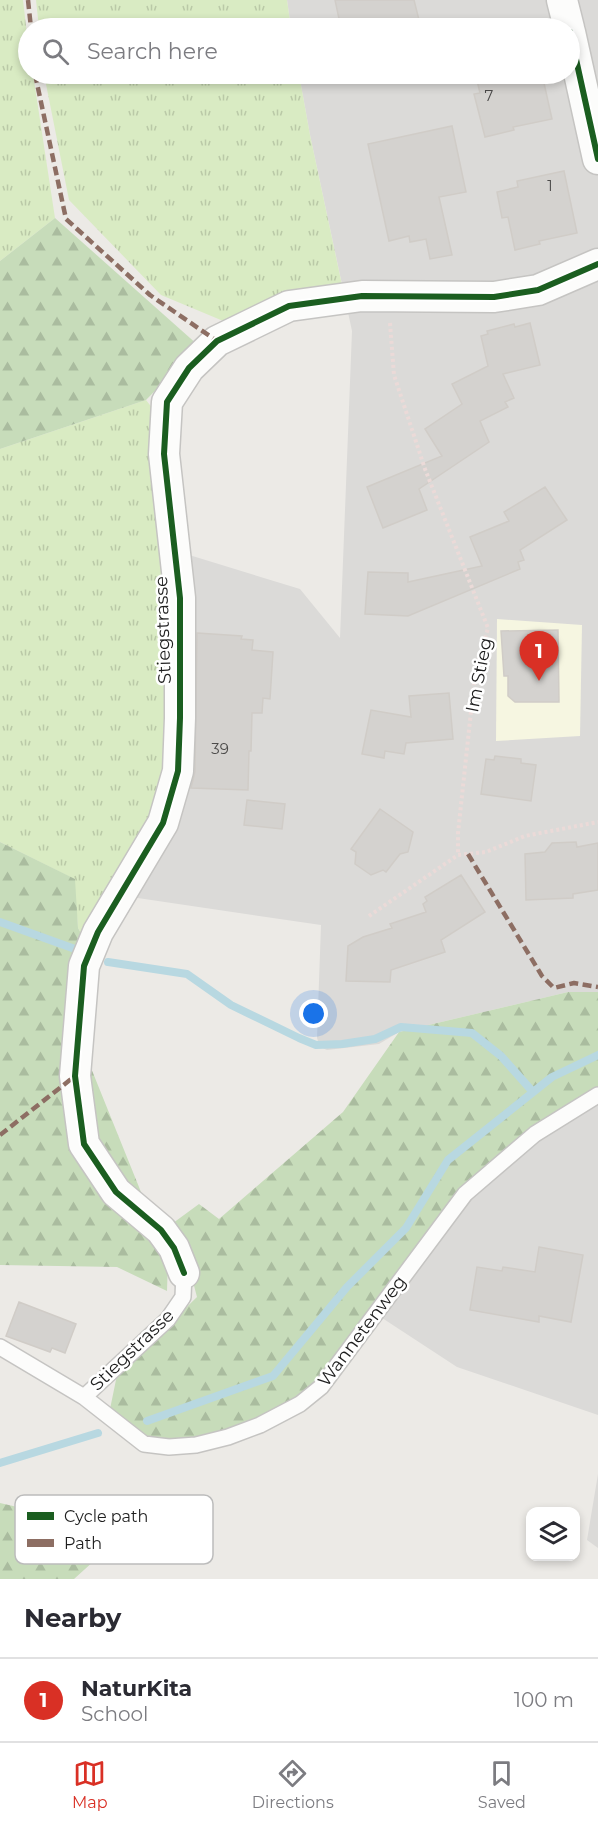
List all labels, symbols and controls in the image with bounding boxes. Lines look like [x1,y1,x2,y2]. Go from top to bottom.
search box [18,18,580,84]
icon: search [39,35,72,68]
text: Search here [87,38,218,65]
house number: 7 [485,86,494,105]
house number: 1 [547,176,553,195]
street label: Stiegstrasse [150,575,176,684]
pin: 1 [520,632,558,681]
street label: Im Stieg [461,636,497,714]
house number: 39 [211,739,229,758]
your location [299,999,328,1028]
street label: Wannetenweg [313,1271,411,1391]
street label: Stiegstrasse [85,1304,179,1395]
legend [15,1495,213,1564]
text: Cycle path [64,1507,148,1526]
map controls [526,1507,580,1561]
button: layers [526,1507,580,1561]
text: Path [64,1534,102,1553]
text: Nearby [24,1602,121,1634]
text: NaturKita [81,1675,192,1702]
text: 1 [40,1688,47,1712]
text: 100 m [514,1688,574,1712]
text: School [81,1702,148,1726]
tab: Map [72,1757,108,1812]
tab: Directions [252,1757,334,1812]
tab: Saved [478,1757,526,1812]

